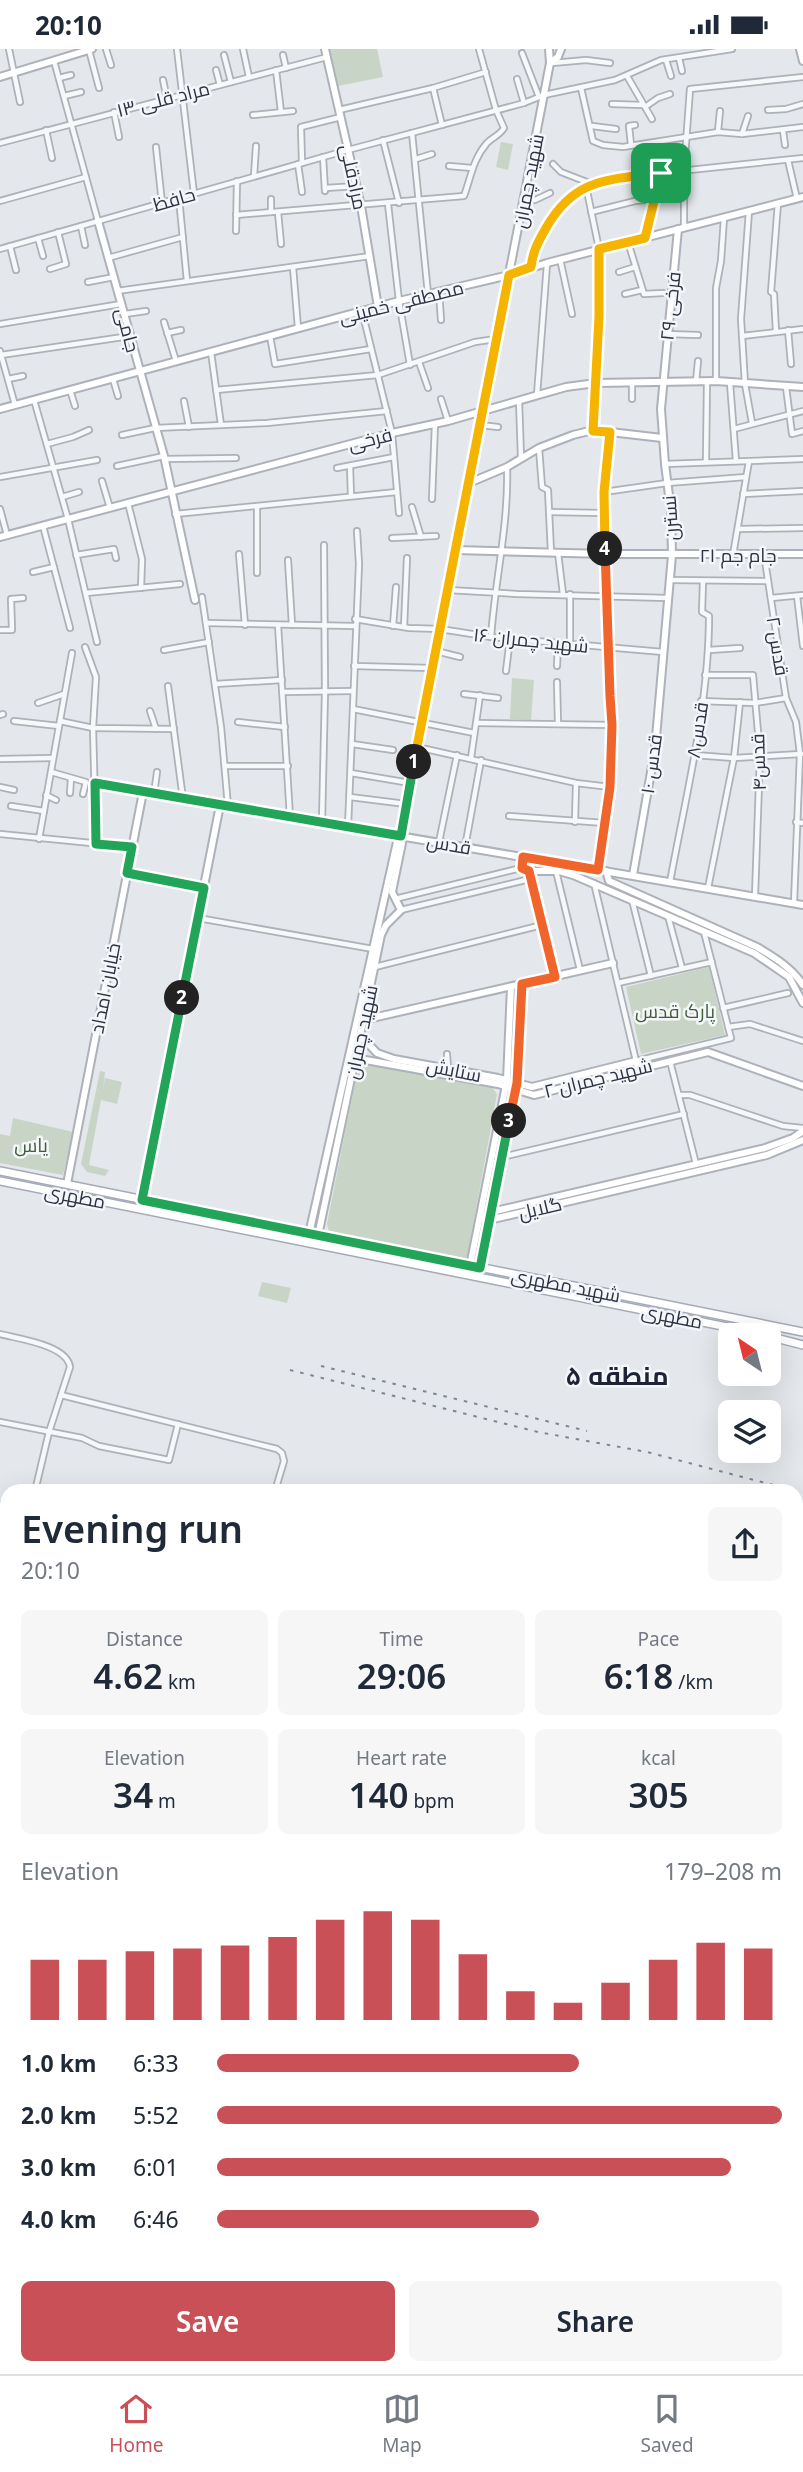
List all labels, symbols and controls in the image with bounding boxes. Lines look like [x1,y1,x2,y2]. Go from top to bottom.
text: 20:10 [35,7,102,43]
street label: مراد قلی ۱۳ [114,75,212,123]
street label: شهید چمران [506,132,550,230]
street label: مرادقلی [334,142,374,212]
pin [631,143,691,203]
icon: arrive [642,154,680,192]
street label: حافظ [150,181,198,217]
street label: فرخی ۲۹ [653,270,687,342]
street label: مصطفی خمینی [336,274,466,330]
street label: جامی [110,305,146,355]
street label: فرخی [345,421,395,457]
street label: نسترن [655,494,685,542]
pin: 4 [588,531,622,567]
text: 4 [599,535,610,561]
street label: جام جم ۲۱ [700,542,776,569]
street label: قدس ۲ [760,614,796,678]
street label: شهید چمران ۱۶ [472,621,590,659]
street label: قدس۸ [680,700,714,760]
street label: قدس ۱۰ [634,732,668,796]
street label: قدس۴ [744,733,772,791]
pin: 1 [396,745,432,779]
text: 1 [408,748,419,774]
street label: قدس [425,827,473,861]
street label: خیابان امداد [83,940,127,1036]
pin: 2 [164,981,200,1016]
street label: شهید چمران [338,982,384,1082]
text: 2 [176,984,187,1010]
park label: پارک قدس [635,998,715,1024]
street label: ستایش [424,1052,484,1088]
street label: شهید چمران ۲ [541,1052,655,1104]
pin: 3 [491,1103,526,1139]
text: 3 [503,1107,514,1133]
park label: یاس [14,1132,48,1158]
street label: مطهری [42,1177,108,1215]
street label: گلایل [516,1190,564,1226]
street label: شهید مطهری [509,1262,623,1308]
street label: مطهری [639,1297,705,1335]
north arrow [718,1323,780,1386]
map controls [718,1323,781,1463]
district label: منطقه ۵ [565,1357,669,1393]
button: layers [718,1400,781,1463]
text: Evening run [21,1502,243,1554]
button: share [708,1507,782,1581]
text: 20:10 [21,1554,80,1586]
text: Distance [106,1626,183,1652]
text: Time [380,1626,423,1652]
text: Pace [638,1626,680,1652]
text: 4.62 [93,1652,163,1699]
text: 29:06 [357,1652,446,1699]
text: 6:18 [604,1652,673,1699]
text: km [163,1669,196,1695]
text: /km [673,1669,713,1695]
text: Elevation [104,1745,185,1771]
text: Heart rate [356,1745,447,1771]
text: kcal [641,1745,676,1771]
text: 34 [113,1771,153,1818]
text: 140 [348,1771,408,1818]
text: 305 [628,1771,689,1818]
text: m [153,1788,176,1814]
text: bpm [408,1788,455,1814]
text: Elevation [21,1855,119,1887]
text: 179–208 m [664,1855,782,1887]
text: 1.0 km [21,2047,96,2079]
text: 6:33 [133,2047,179,2079]
text: 2.0 km [21,2099,96,2131]
text: 5:52 [133,2099,179,2131]
text: 3.0 km [21,2151,96,2183]
text: 6:01 [133,2151,179,2183]
text: 4.0 km [21,2203,96,2235]
text: 6:46 [133,2203,179,2235]
button: Save [21,2281,395,2361]
button: Share [409,2281,782,2361]
tab: Home [109,2390,163,2458]
tab: Map [382,2390,422,2458]
tab: Saved [640,2390,694,2458]

